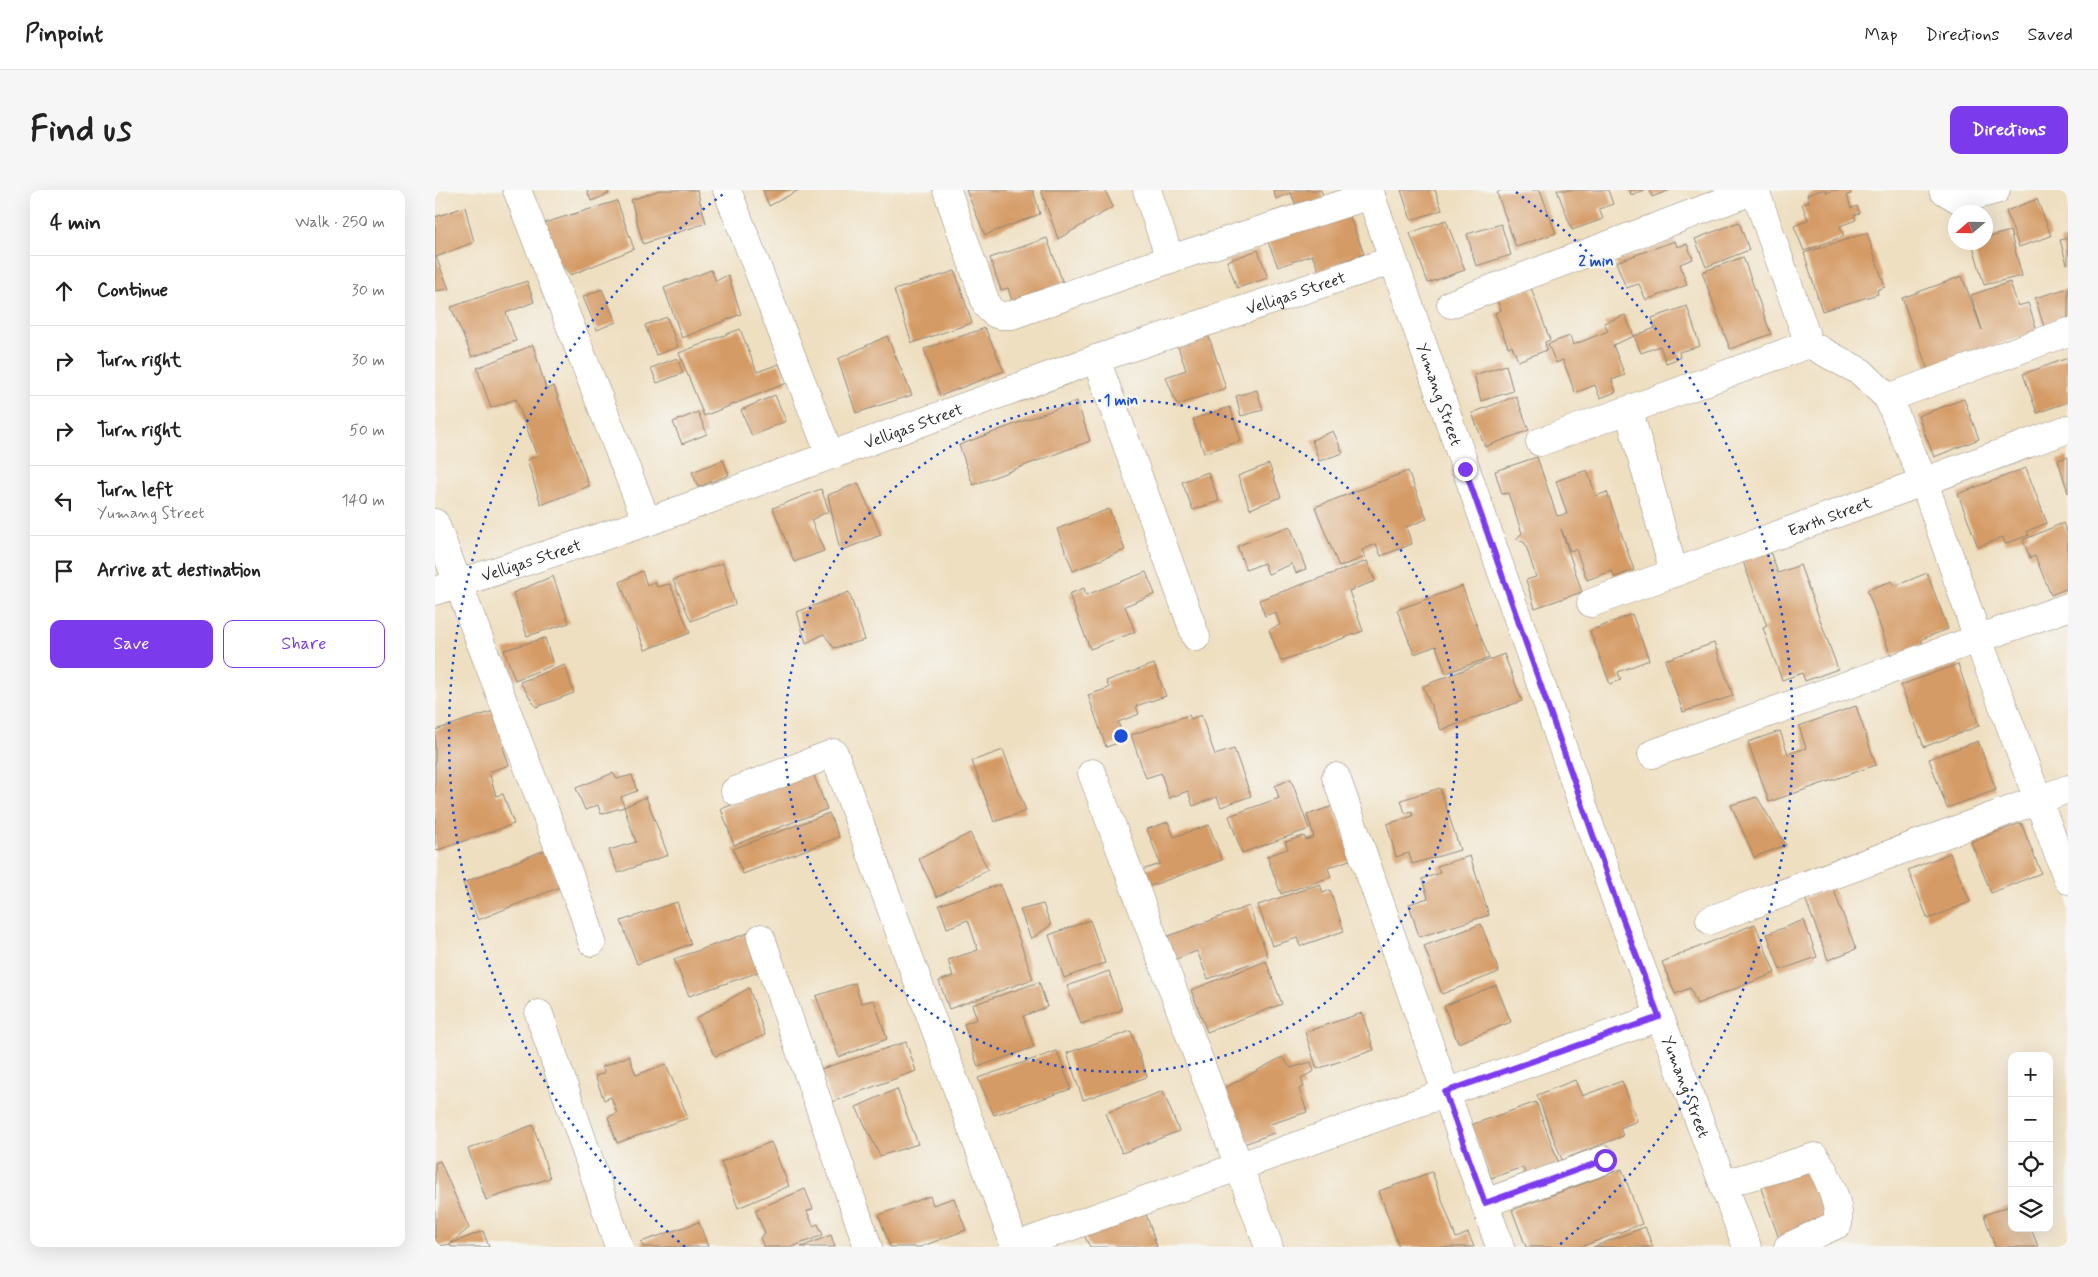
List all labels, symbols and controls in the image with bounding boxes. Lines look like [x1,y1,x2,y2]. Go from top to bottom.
text: Pinpoint [25,19,103,50]
text: Map [1865,23,1898,47]
text: Directions [1926,23,2000,47]
text: Saved [2028,23,2073,47]
button: Directions [1950,106,2068,154]
text: Find us [30,107,132,153]
north arrow [1948,205,1993,250]
text: 4 min [50,209,101,237]
text: Walk · 250 m [295,212,385,233]
text: 2 min [1578,252,1614,272]
street label: Velligas Street [1243,267,1349,320]
icon: ahead [50,277,78,305]
text: Continue [97,278,168,303]
text: 30 m [352,280,385,301]
street label: Yumang Street [1411,340,1466,449]
icon: right [50,347,78,375]
text: Turn right [97,348,181,373]
text: 30 m [352,350,385,371]
text: 1 min [1104,391,1138,411]
street label: Velligas Street [861,399,966,454]
icon: right [50,417,78,445]
text: Turn right [97,418,181,443]
text: 50 m [349,420,385,441]
route end [1454,458,1477,481]
text: Turn left [97,478,173,503]
icon: left [50,487,78,515]
text: 140 m [341,490,385,511]
street label: Earth Street [1785,492,1875,542]
text: Yumang Street [97,503,205,524]
street label: Velligas Street [479,535,585,587]
icon: arrive [50,557,78,585]
text: Arrive at destination [97,558,261,583]
button: Save [50,620,213,668]
button: Share [223,620,385,668]
centre of rings [1112,727,1130,745]
street label: Yumang Street [1656,1033,1714,1141]
map controls [2008,1052,2053,1232]
button: + [2008,1052,2053,1097]
button: − [2008,1097,2053,1142]
button: locate [2008,1142,2053,1187]
route start [1594,1149,1617,1172]
button: layers [2008,1187,2053,1232]

